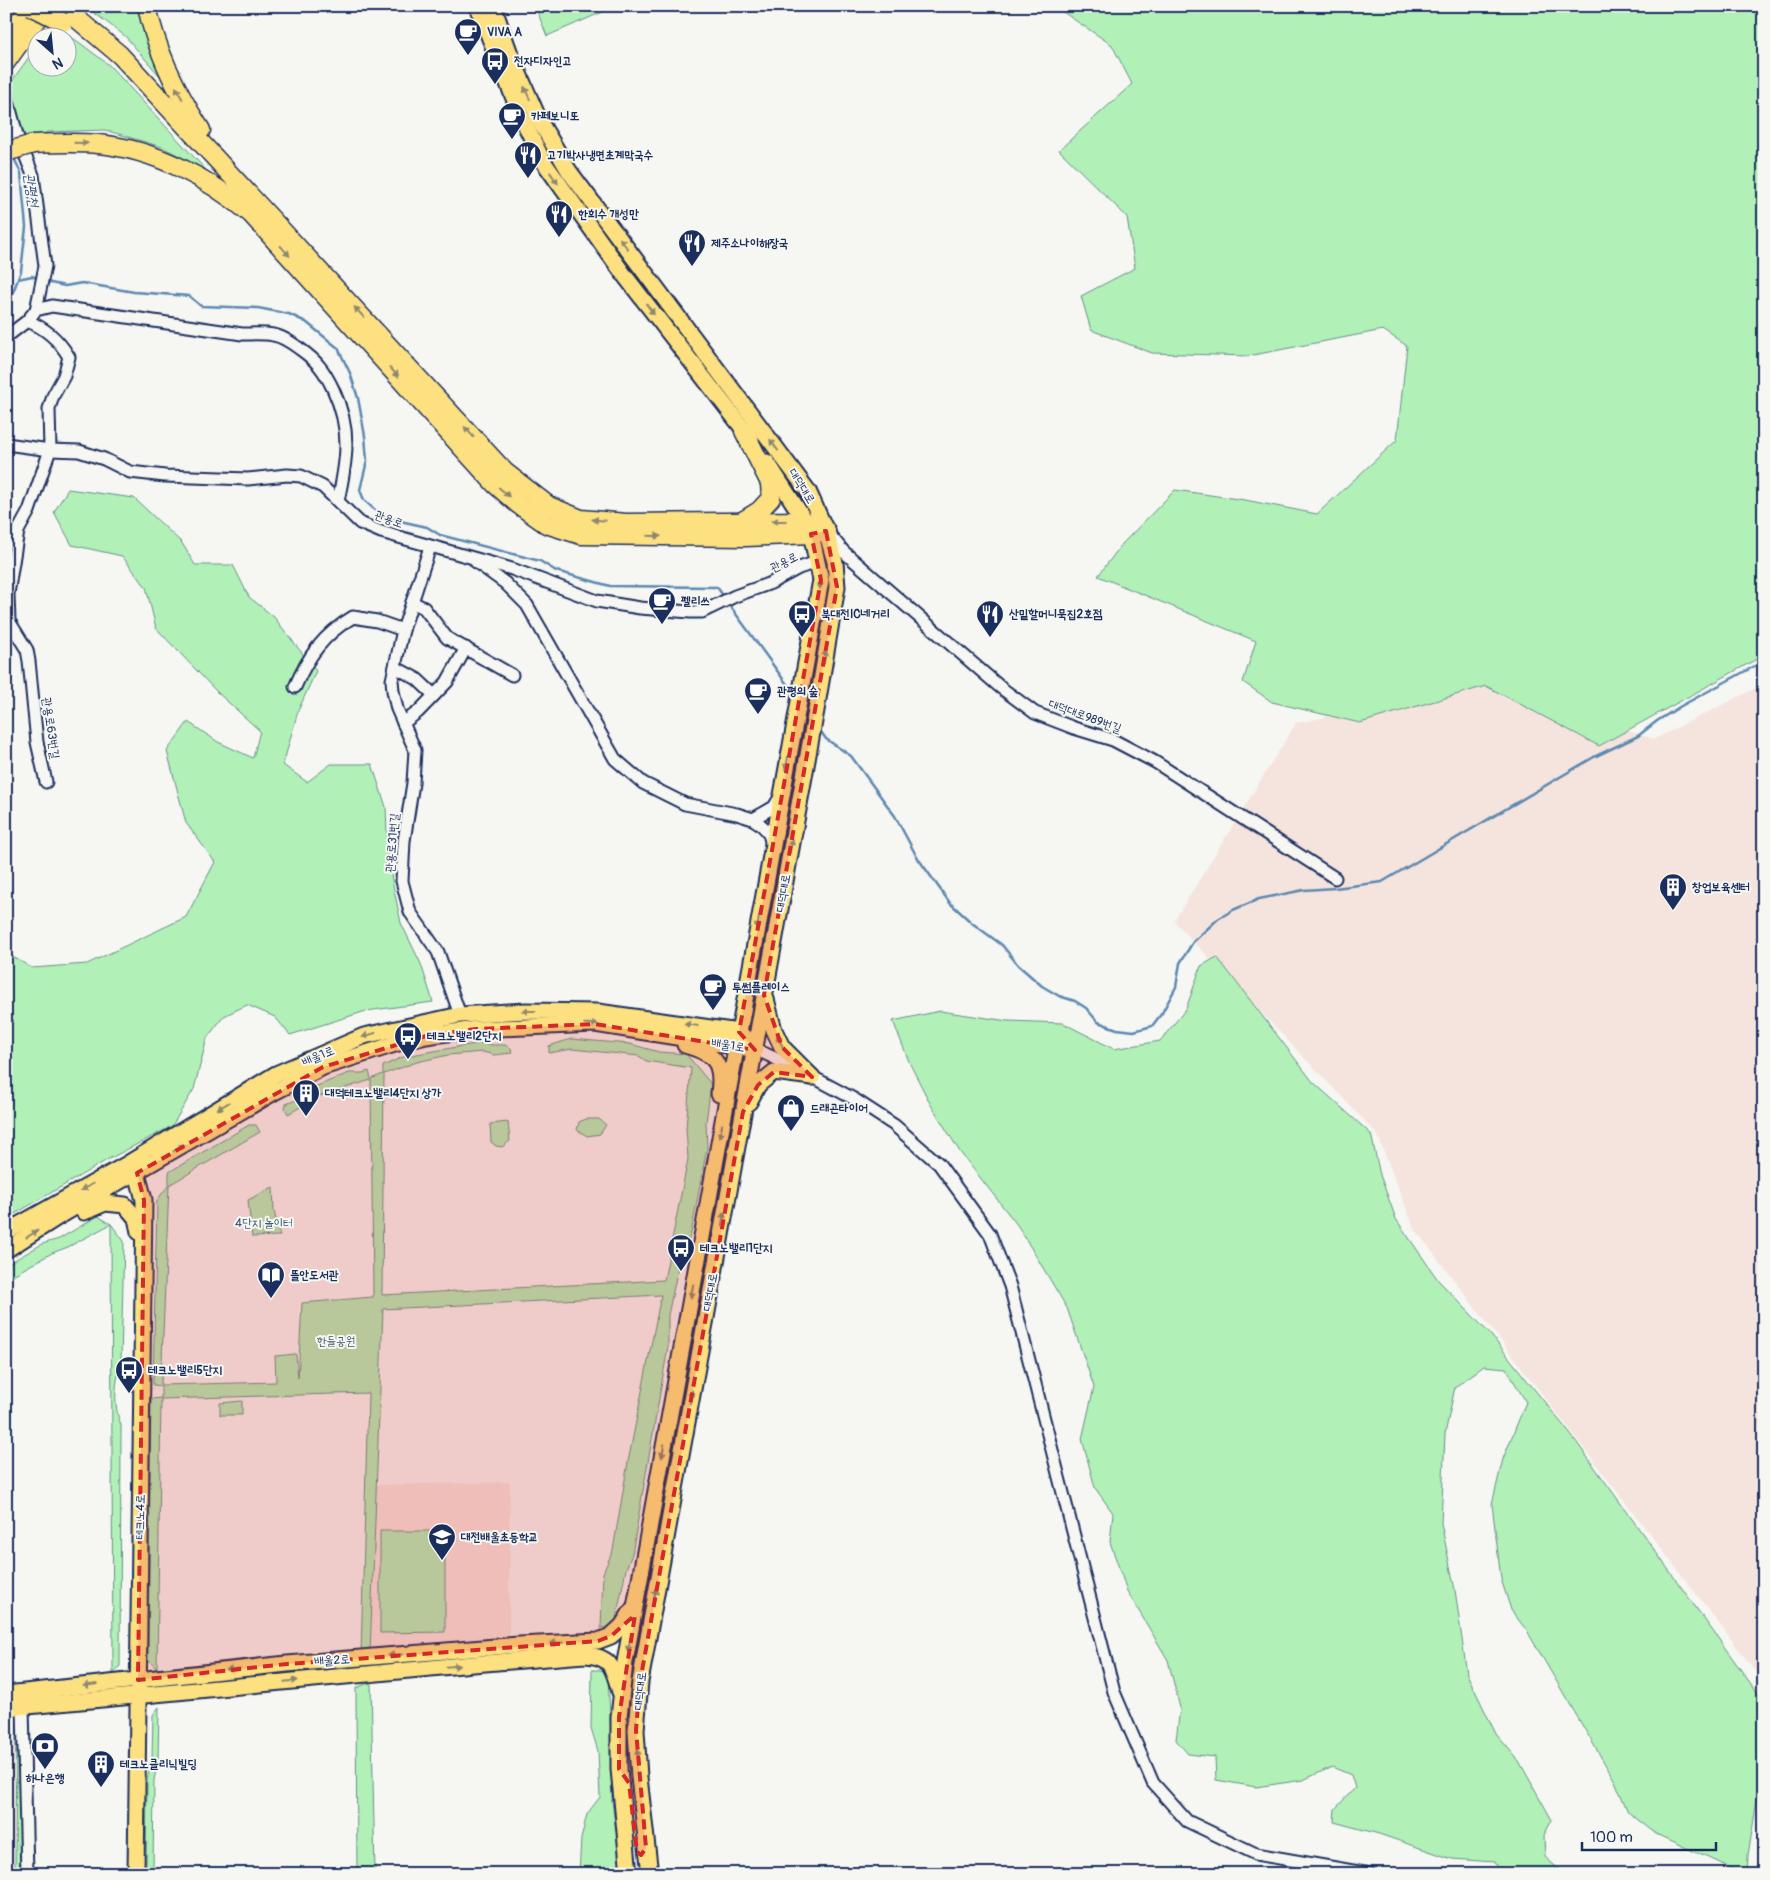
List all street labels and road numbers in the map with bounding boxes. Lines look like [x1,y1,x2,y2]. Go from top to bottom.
street label: 대덕대로 [785,466,818,507]
street label: 관용로 [373,507,405,531]
street label: 관용로 [768,549,801,576]
street label: 관용로63번길 [39,696,62,760]
street label: 대덕대로989번길 [1046,696,1124,737]
street label: 관용로31번길 [382,812,403,873]
street label: 대덕대로 [773,873,794,913]
street label: 배울1로 [710,1035,746,1056]
street label: 배울1로 [300,1043,337,1070]
street label: 대덕대로 [700,1272,721,1312]
street label: 테크노4로 [133,1494,148,1540]
street label: 배울2로 [314,1652,350,1669]
street label: 대덕대로 [631,1671,650,1711]

